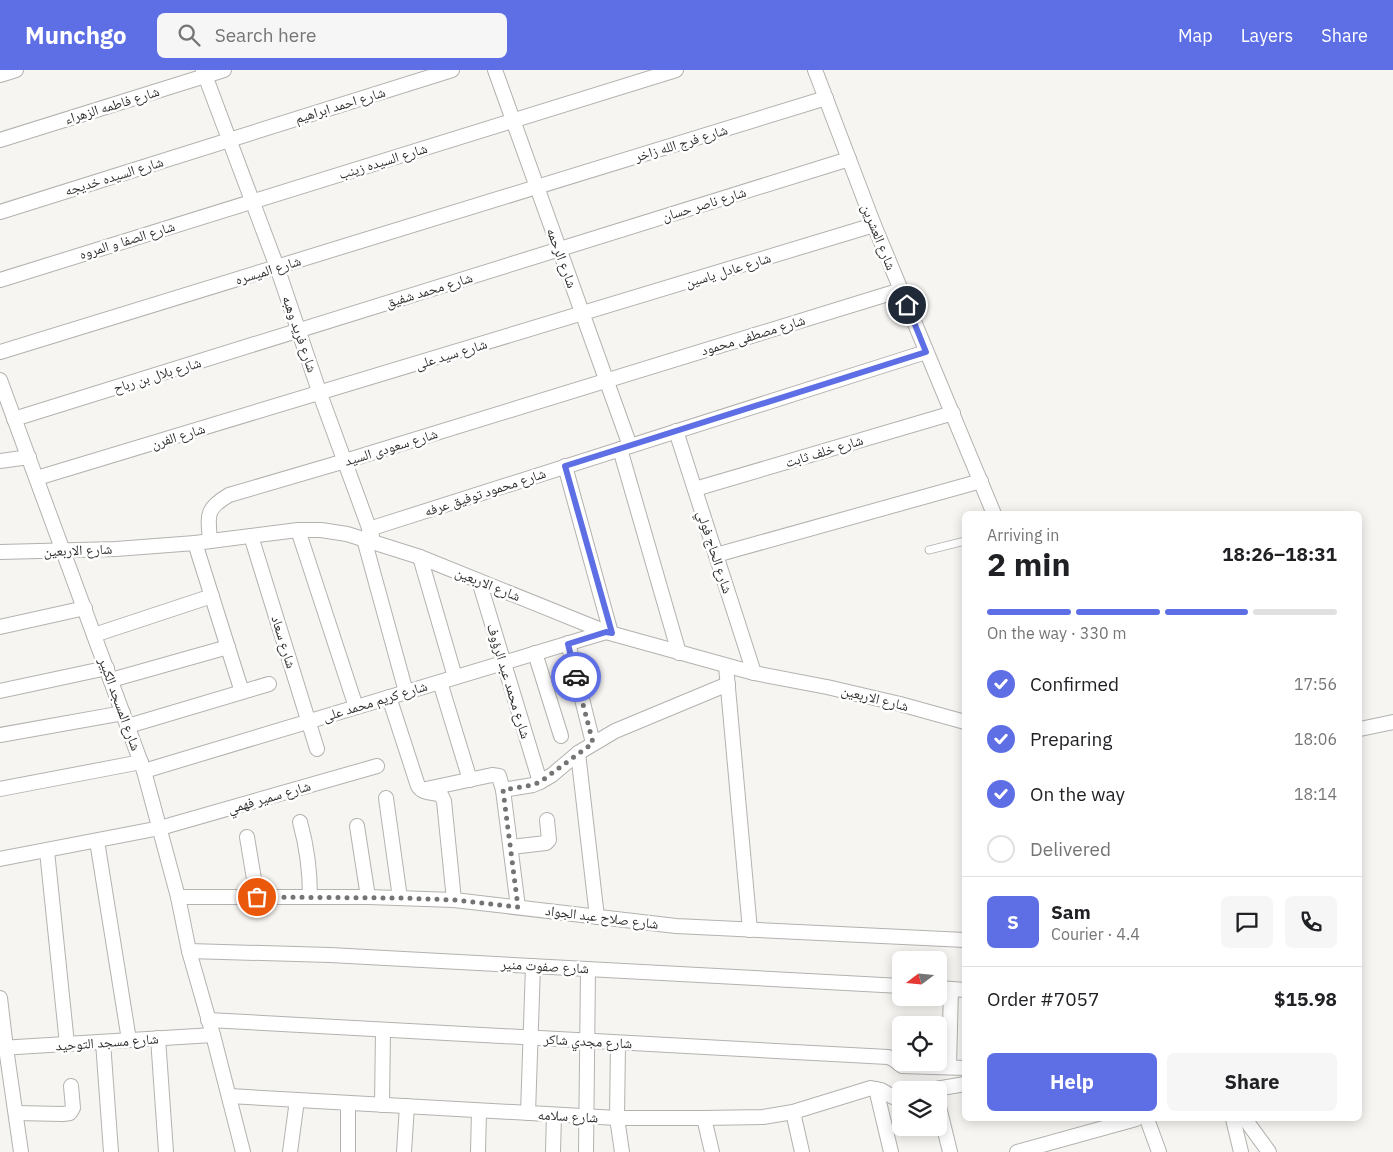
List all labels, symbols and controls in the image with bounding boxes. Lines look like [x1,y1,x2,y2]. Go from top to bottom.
search box [157,13,507,58]
text: Munchgo [25,19,127,51]
icon: search [175,21,203,49]
text: Search here [215,23,316,47]
text: Map [1178,24,1213,47]
text: Layers [1241,24,1293,47]
text: Share [1321,24,1368,47]
street label: شارع فاطمه الزهراء [62,82,162,129]
street label: شارع احمد ابراهيم [293,83,388,128]
street label: شارع فرج الله زاخر [631,120,730,167]
street label: شارع السيده زينب [336,139,430,184]
street label: شارع السيده خديجه [63,152,166,201]
street label: شارع ناصر حسان [660,183,749,226]
street label: شارع العشرين [857,201,900,273]
street label: شارع الصفا و المروه [77,217,177,264]
street label: شارع الرحمه [542,225,581,291]
street label: شارع عادل ياسين [683,248,773,293]
street label: شارع الميسره [233,251,303,289]
street label: شارع محمد شفيق [383,268,475,313]
pin [886,284,928,326]
icon: home [893,291,921,319]
street label: شارع فريد وهبه [277,293,322,375]
street label: شارع مصطفى محمود [699,311,808,360]
street label: شارع سيد على [413,335,489,374]
street label: شارع بلال بن رباح [111,353,203,398]
street label: شارع الفرن [149,419,207,454]
street label: شارع سعودى السيد [342,424,440,471]
street label: شارع خلف ثابت [783,431,865,472]
street label: شارع محمود توفيق عرفه [422,464,548,521]
street label: شارع الحاج فولي [691,508,737,597]
text: Arriving in [987,525,1059,545]
street label: شارع الاربعين [43,540,113,561]
text: 18:26–18:31 [1222,542,1337,566]
text: 2 min [987,543,1071,585]
street label: شارع الاربعين [452,563,523,606]
street label: شارع سعاد [267,613,301,671]
street label: شارع محمد عبد الرؤوف [482,621,535,741]
text: On the way · 330 m [987,623,1126,643]
courier [551,652,601,702]
street label: شارع المسجد الكبير [93,654,145,753]
icon: car [562,663,590,691]
icon: check [987,670,1015,698]
text: Confirmed [1030,672,1119,696]
text: 17:56 [1294,674,1337,694]
street label: شارع كريم محمد على [321,677,430,726]
street label: شارع الاربعين [839,681,911,716]
icon: check [987,725,1015,753]
text: Preparing [1030,727,1112,751]
text: 18:06 [1294,729,1337,749]
street label: شارع سمير فهمي [225,777,313,820]
icon: check [987,780,1015,808]
text: On the way [1030,782,1125,806]
text: 18:14 [1294,784,1337,804]
text: Delivered [1030,837,1111,861]
pin [236,876,278,918]
icon: bag [243,883,271,911]
button: chat [1221,896,1273,948]
button: phone [1285,896,1337,948]
text: Sam [1051,900,1091,924]
street label: شارع صلاح عبد الجواد [544,901,660,934]
text: S [1007,910,1019,934]
text: Courier · 4.4 [1051,924,1140,944]
north arrow [892,951,948,1006]
map controls [892,951,947,1136]
street label: شارع صفوت منير [499,955,589,978]
text: Order #7057 [987,987,1099,1011]
text: $15.98 [1274,987,1337,1011]
button: locate [892,1016,947,1071]
street label: شارع مسجد التوحيد [55,1029,159,1056]
street label: شارع مجدي شاكر [542,1030,633,1055]
button: Help [987,1053,1157,1111]
button: Share [1167,1053,1337,1111]
button: layers [892,1081,947,1136]
street label: شارع سلامه [537,1105,599,1128]

